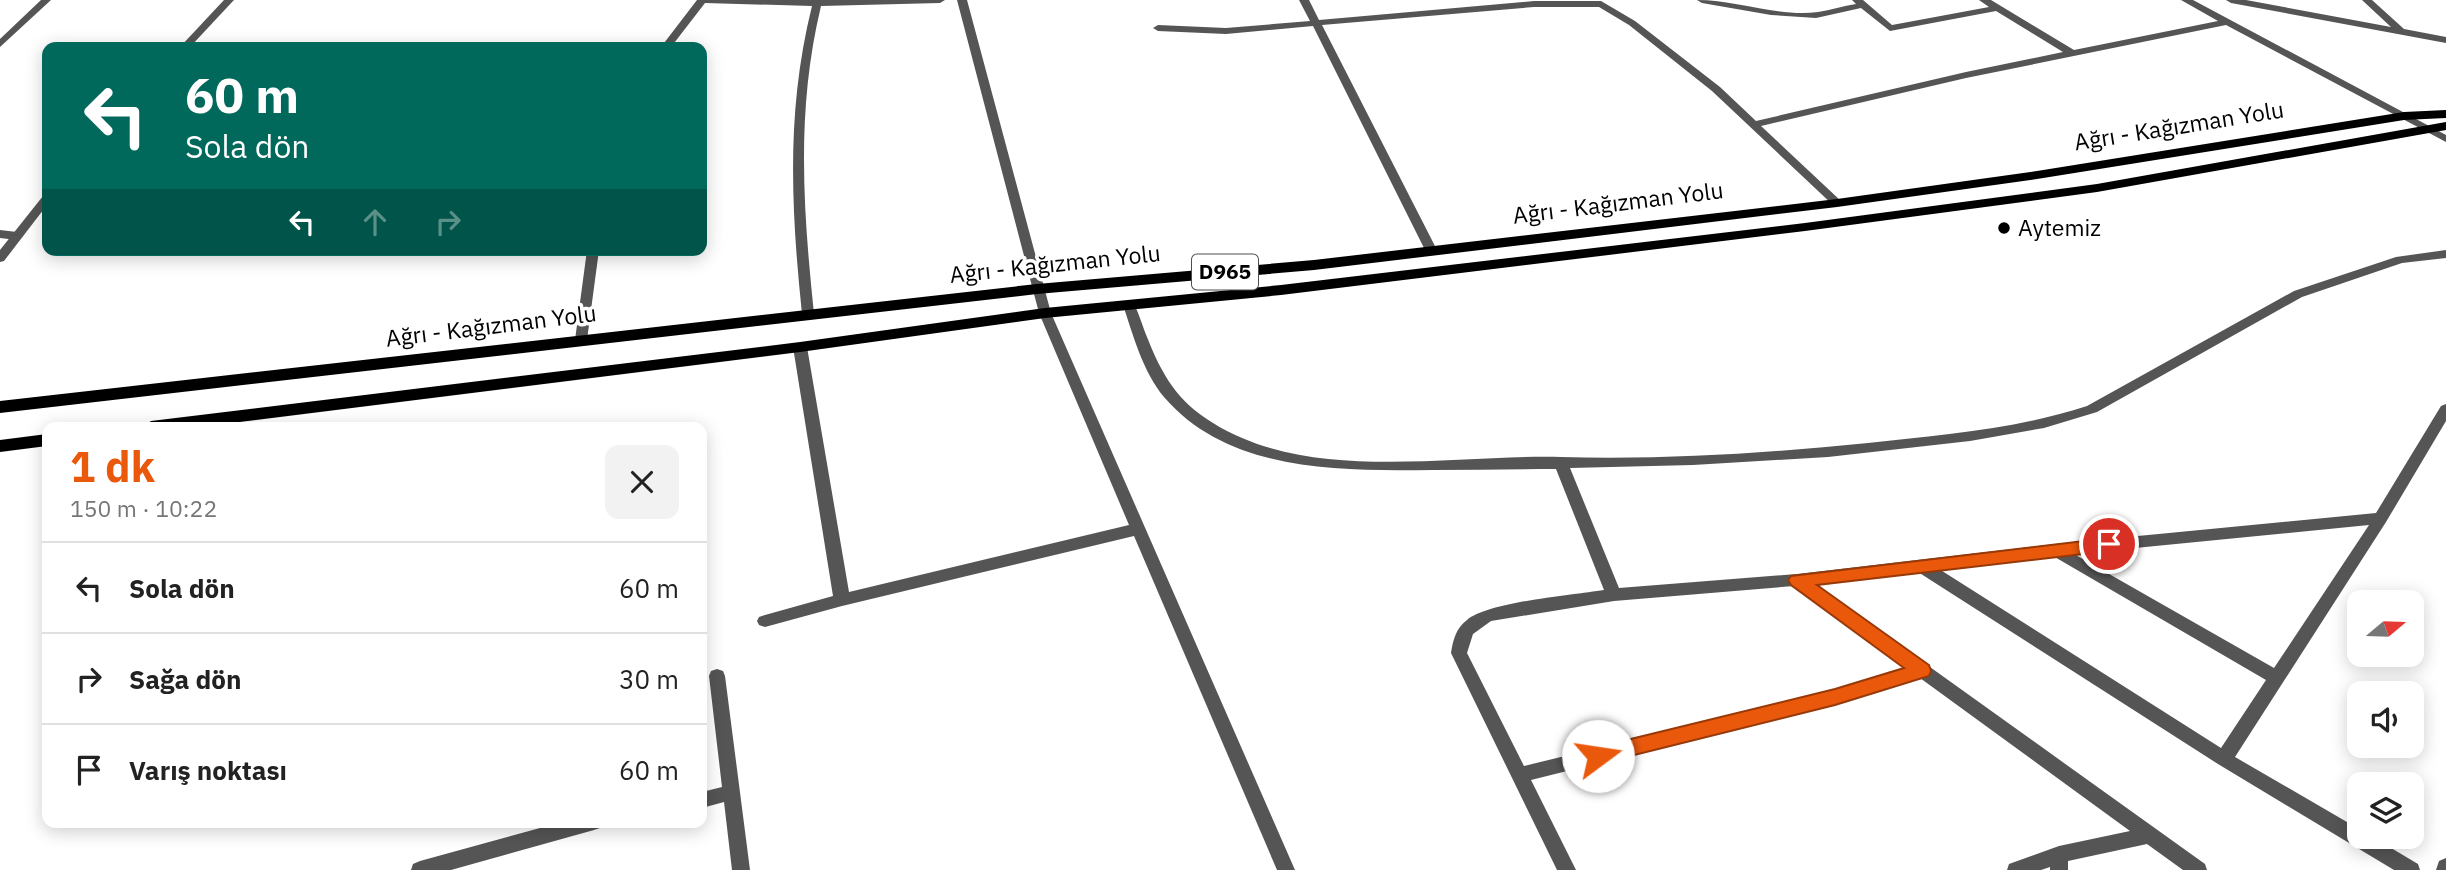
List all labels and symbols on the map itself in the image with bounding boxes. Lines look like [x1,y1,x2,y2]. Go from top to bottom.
street label: Ağrı - Kağızman Yolu [2072,94,2286,156]
street label: Ağrı - Kağızman Yolu [1511,174,1725,230]
place label: Aytemiz [2018,212,2101,242]
marker: Aytemiz [1996,220,2012,236]
street label: Ağrı - Kağızman Yolu [948,237,1162,289]
road number: D965 [1192,254,1258,290]
street label: Ağrı - Kağızman Yolu [384,297,598,353]
pin [2079,514,2139,574]
north arrow [2347,590,2424,667]
position arrow [1561,719,1635,793]

